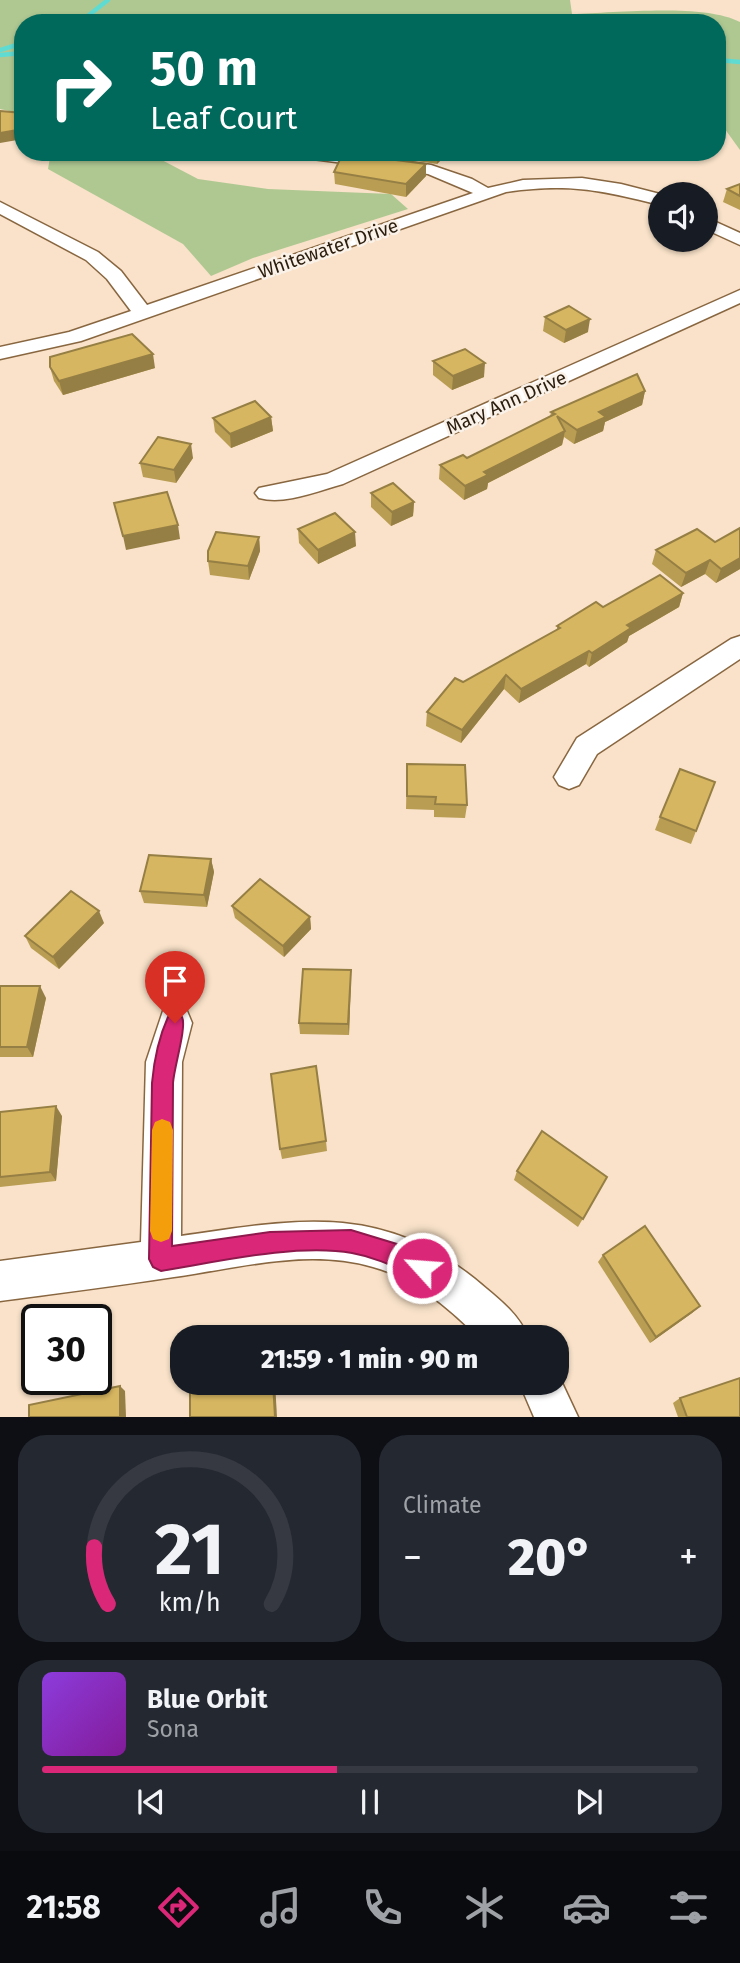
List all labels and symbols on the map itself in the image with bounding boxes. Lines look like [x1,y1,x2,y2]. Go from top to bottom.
street label: Whitewater Drive [255,214,401,283]
street label: Mary Ann Drive [442,366,570,439]
pin [145,951,205,1023]
position arrow [385,1231,459,1305]
speed limit sign: 30 [21,1304,112,1395]

